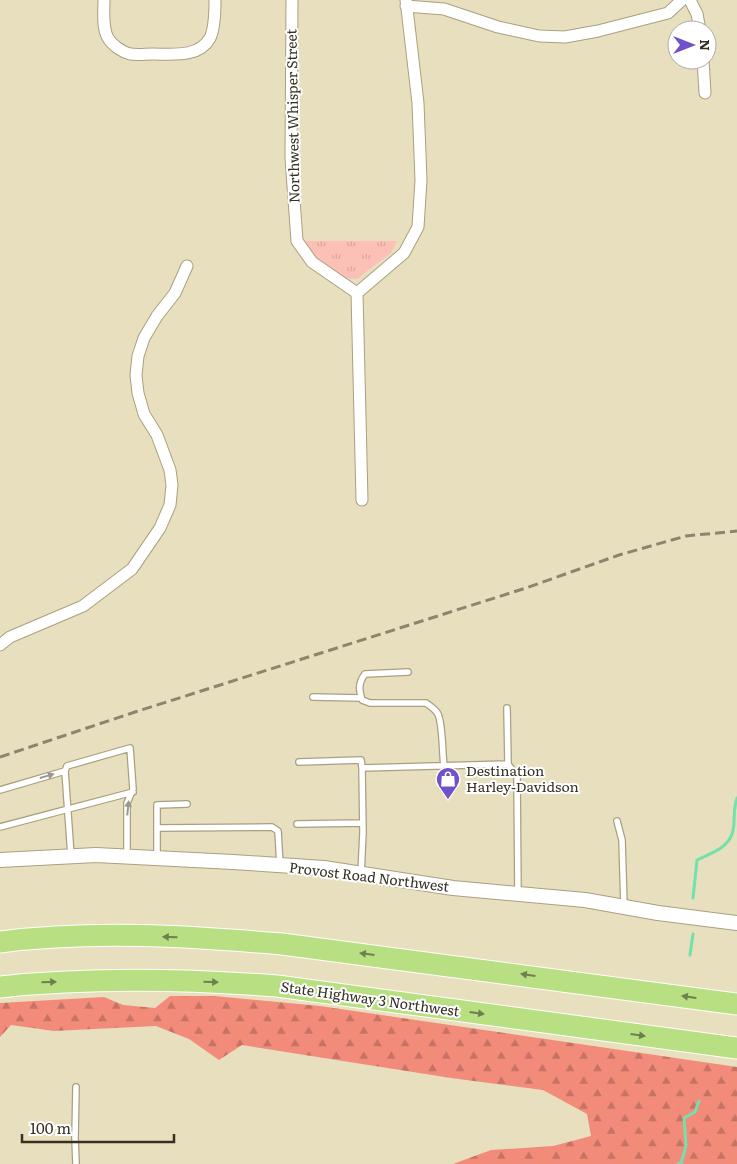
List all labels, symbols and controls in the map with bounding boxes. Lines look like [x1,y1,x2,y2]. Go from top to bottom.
north arrow [667,20,717,70]
street label: Northwest Whisper Street [280,28,304,203]
text: N [696,39,716,51]
place label: Destination Harley-Davidson [466,760,579,796]
shop icon: Destination Harley-Davidson [435,766,461,800]
one-way arrow [39,772,54,780]
one-way arrow [124,800,132,816]
street label: Provost Road Northwest [288,856,451,896]
one-way arrow [162,932,178,940]
one-way arrow [358,950,374,958]
one-way arrow [519,971,535,979]
street label: State Highway 3 Northwest [280,976,461,1020]
one-way arrow [41,978,57,986]
one-way arrow [203,978,219,986]
one-way arrow [680,993,696,1001]
one-way arrow [469,1009,485,1017]
one-way arrow [630,1031,646,1039]
scale bar [22,1112,175,1144]
text: 100 m [30,1116,71,1139]

